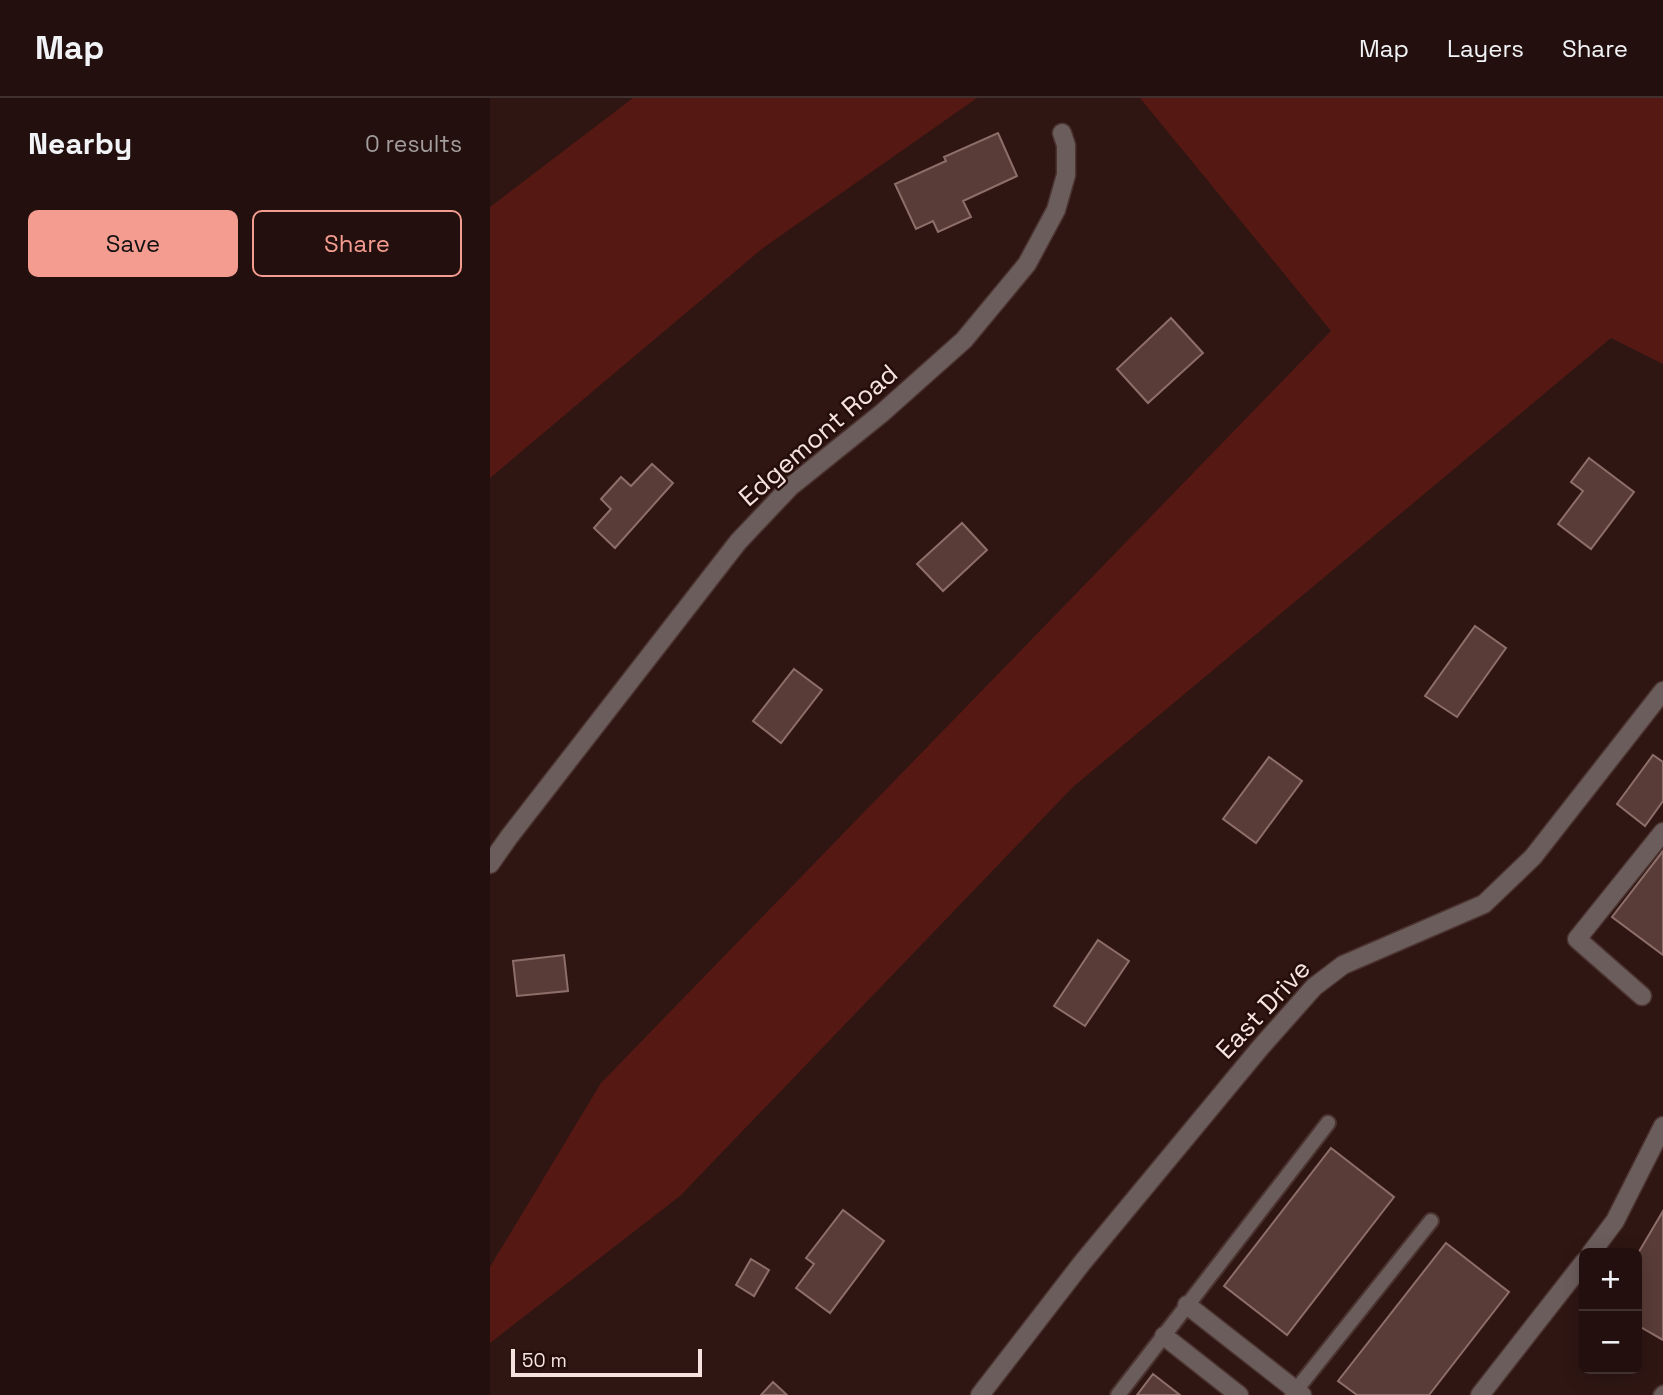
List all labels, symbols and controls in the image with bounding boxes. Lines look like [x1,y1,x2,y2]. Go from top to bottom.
text: Map [35,27,104,69]
text: Map [1359,33,1409,64]
text: Layers [1447,33,1524,64]
text: Share [1562,33,1628,64]
text: Nearby [28,124,132,163]
text: 0 results [365,129,462,159]
button: Save [28,210,238,277]
button: Share [252,210,462,277]
street label: Edgemont Road [731,357,905,513]
street label: East Drive [1208,952,1318,1066]
map controls [1579,1248,1642,1374]
button: + [1579,1248,1642,1311]
button: − [1579,1311,1642,1374]
scale bar [511,1346,702,1378]
text: 50 m [522,1348,567,1373]

